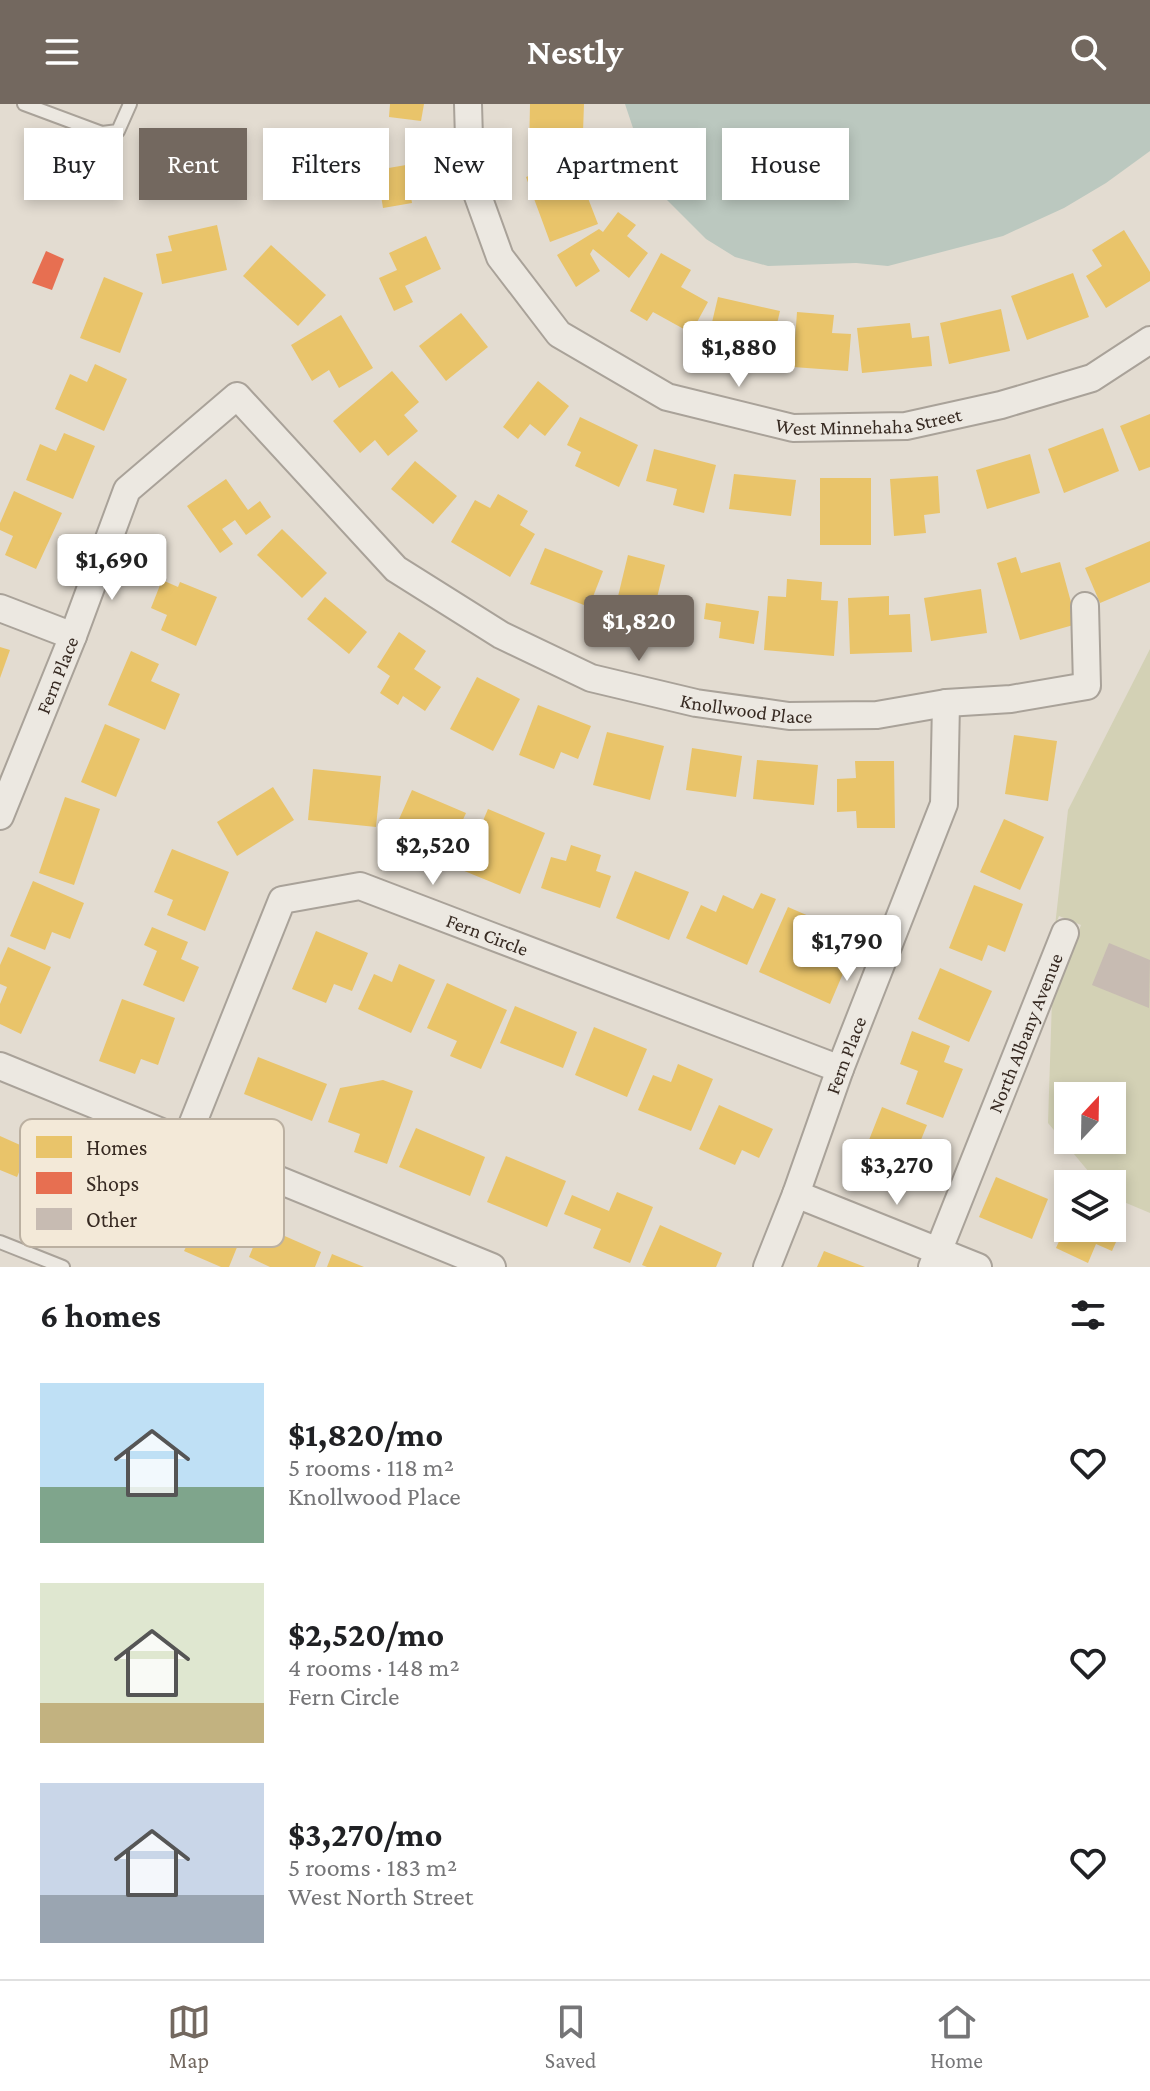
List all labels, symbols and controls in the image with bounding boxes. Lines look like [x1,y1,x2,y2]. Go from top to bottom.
icon: menu [40,30,84,74]
icon: search [1066,30,1110,74]
text: Nestly [527,32,623,72]
chip: Buy [24,128,123,200]
chip: Rent [139,128,247,200]
chip: Filters [263,128,389,200]
chip: New [405,128,512,200]
chip: Apartment [528,128,706,200]
chip: House [722,128,849,200]
pin: $1,880 [674,321,804,389]
text: $1,880 [701,332,777,361]
street label: West Minnehaha Street [773,403,964,439]
pin: $1,690 [47,534,177,602]
text: $1,690 [75,545,149,574]
pin: $1,820 [574,595,704,663]
text: $1,820 [602,606,676,635]
street label: Fern Place [32,633,83,717]
street label: Knollwood Place [678,689,813,727]
pin: $2,520 [368,819,498,887]
text: $2,520 [396,830,470,859]
street label: Fern Circle [443,909,532,960]
pin: $1,790 [782,915,912,983]
text: $1,790 [811,926,883,955]
street label: North Albany Avenue [984,950,1067,1116]
street label: Fern Place [821,1013,871,1097]
north arrow [1054,1082,1126,1154]
map controls [1054,1082,1126,1242]
legend [20,1119,284,1247]
text: Homes [86,1135,147,1160]
pin: $3,270 [832,1139,962,1207]
text: $3,270 [860,1150,934,1179]
button: layers [1054,1170,1126,1242]
text: Shops [86,1171,139,1196]
text: Other [86,1207,138,1232]
icon: filters [1066,1293,1110,1337]
text: 6 homes [40,1297,161,1334]
icon: home [104,1415,200,1511]
text: $1,820/mo [288,1416,443,1453]
icon: heart [1066,1441,1110,1485]
text: 5 rooms · 118 m² [288,1453,454,1482]
text: Knollwood Place [288,1482,461,1511]
icon: home [104,1615,200,1711]
text: $2,520/mo [288,1616,444,1653]
icon: heart [1066,1641,1110,1685]
text: 4 rooms · 148 m² [288,1653,460,1682]
text: Fern Circle [288,1682,400,1711]
icon: home [104,1815,200,1911]
text: $3,270/mo [288,1816,442,1853]
icon: heart [1066,1841,1110,1885]
text: 5 rooms · 183 m² [288,1853,457,1882]
text: West North Street [288,1882,473,1911]
tab: Map [167,2000,211,2073]
tab: Saved [545,2000,596,2073]
tab: Home [930,2000,983,2073]

